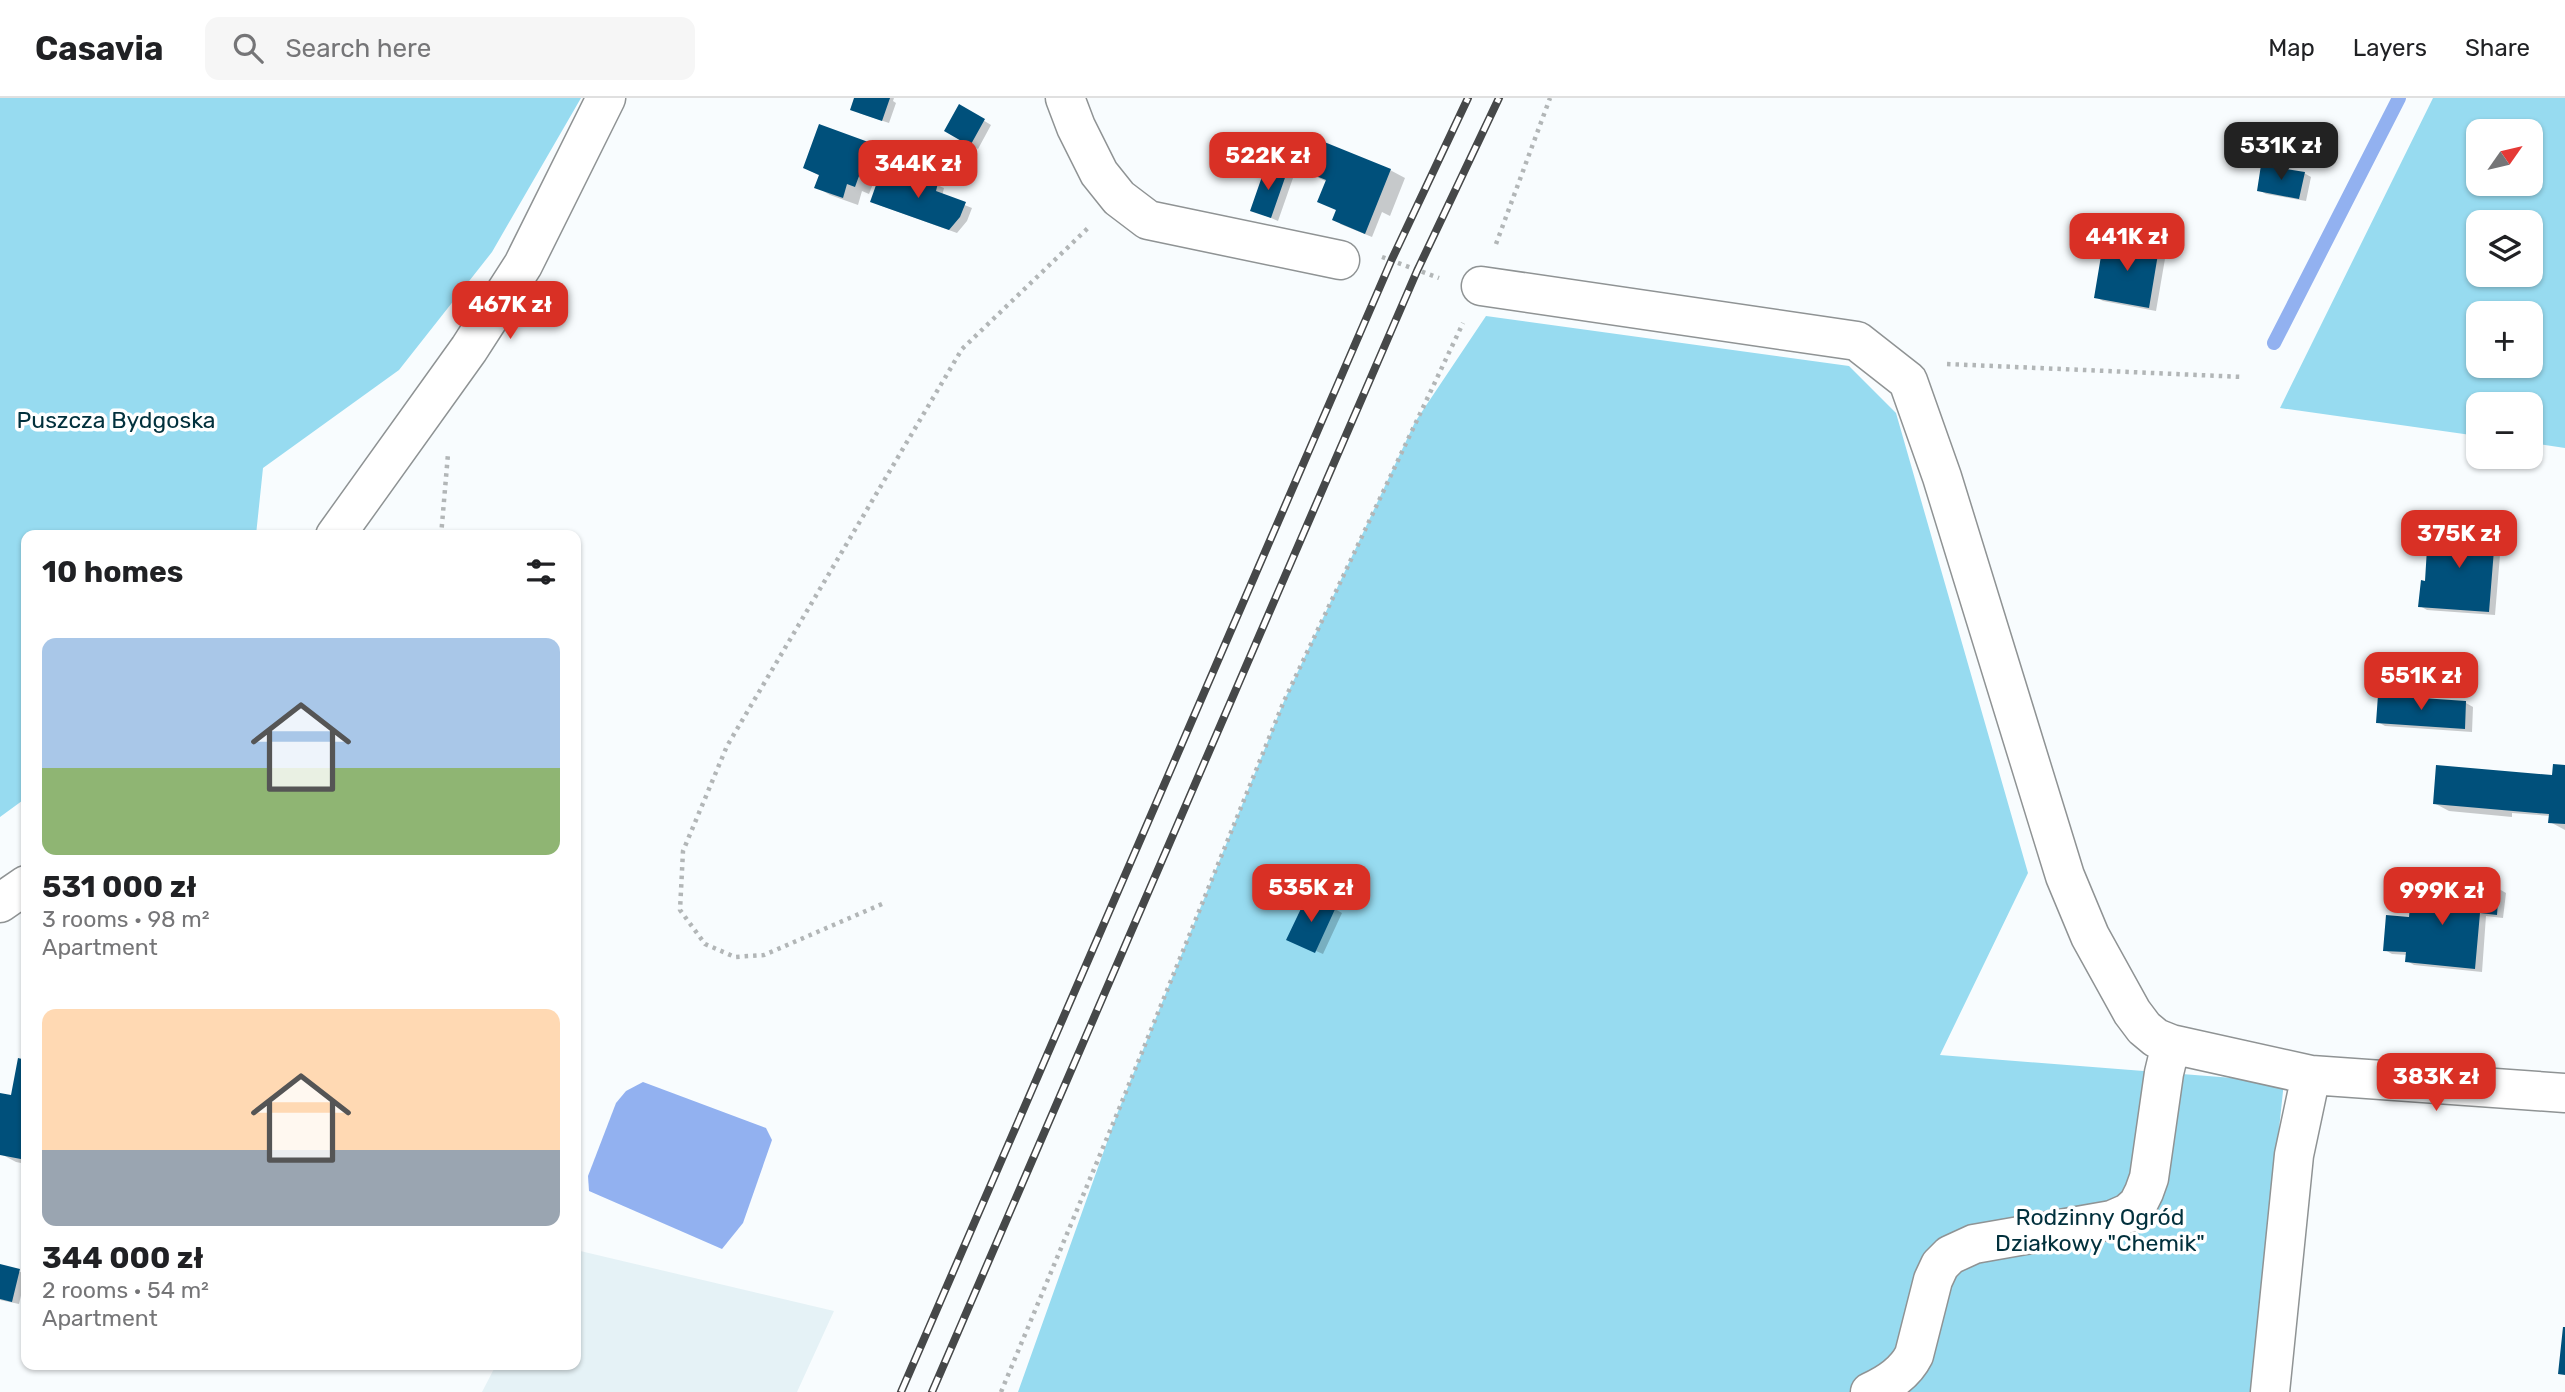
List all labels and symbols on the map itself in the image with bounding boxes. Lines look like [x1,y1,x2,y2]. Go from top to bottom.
north arrow [2466,119,2543,196]
pin: 531K zł [2216,122,2346,182]
pin: 522K zł [1203,132,1333,192]
pin: 344K zł [853,140,983,200]
pin: 441K zł [2062,214,2192,273]
pin: 467K zł [445,282,575,341]
park label: Puszcza Bydgoska [17,406,215,434]
pin: 375K zł [2394,510,2524,570]
pin: 551K zł [2356,652,2486,712]
pin: 535K zł [1246,864,1376,924]
pin: 999K zł [2377,868,2507,927]
pin: 383K zł [2371,1054,2501,1113]
park label: Rodzinny Ogród Działkowy "Chemik" [1995,1203,2205,1257]

